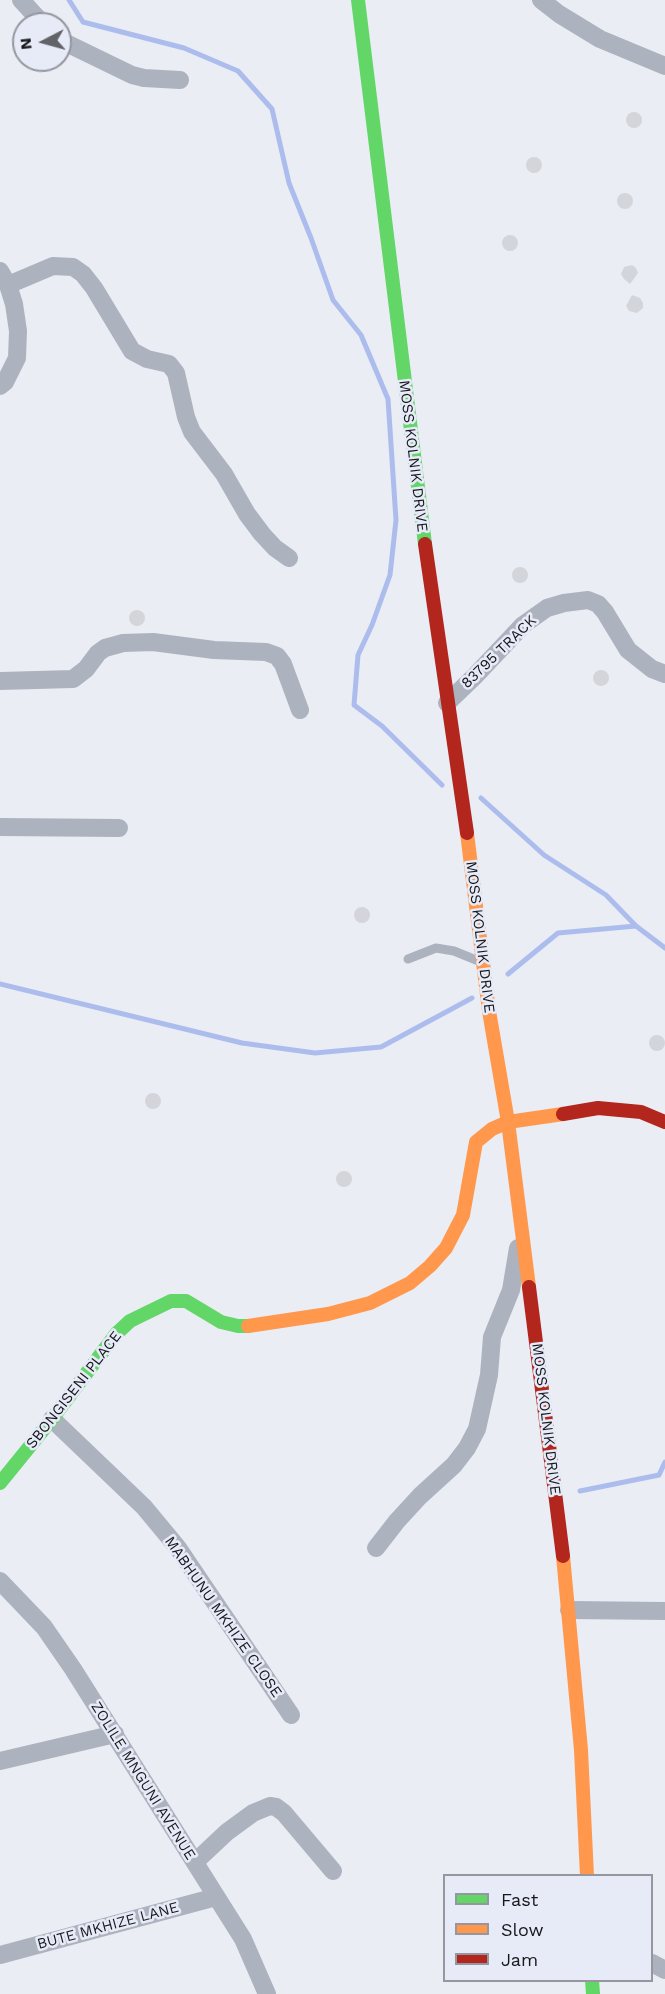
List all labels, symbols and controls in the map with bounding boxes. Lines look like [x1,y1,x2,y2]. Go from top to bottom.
north arrow [12,12,72,72]
text: N [16,37,36,51]
street label: MOSS KOLNIK DRIVE [395,379,431,533]
street label: 83795 TRACK [458,612,540,692]
street label: MOSS KOLNIK DRIVE [462,860,498,1014]
street label: SBONGISENI PLACE [23,1328,125,1452]
street label: MOSS KOLNIK DRIVE [528,1342,564,1496]
street label: MABHUNU MKHIZE CLOSE [160,1533,286,1701]
street label: ZOLILE MNGUNI AVENUE [87,1699,199,1863]
legend [443,1874,653,1982]
text: Fast [501,1889,538,1910]
street label: BUTE MKHIZE LANE [35,1898,181,1954]
text: Slow [501,1919,544,1940]
text: Jam [501,1949,538,1970]

